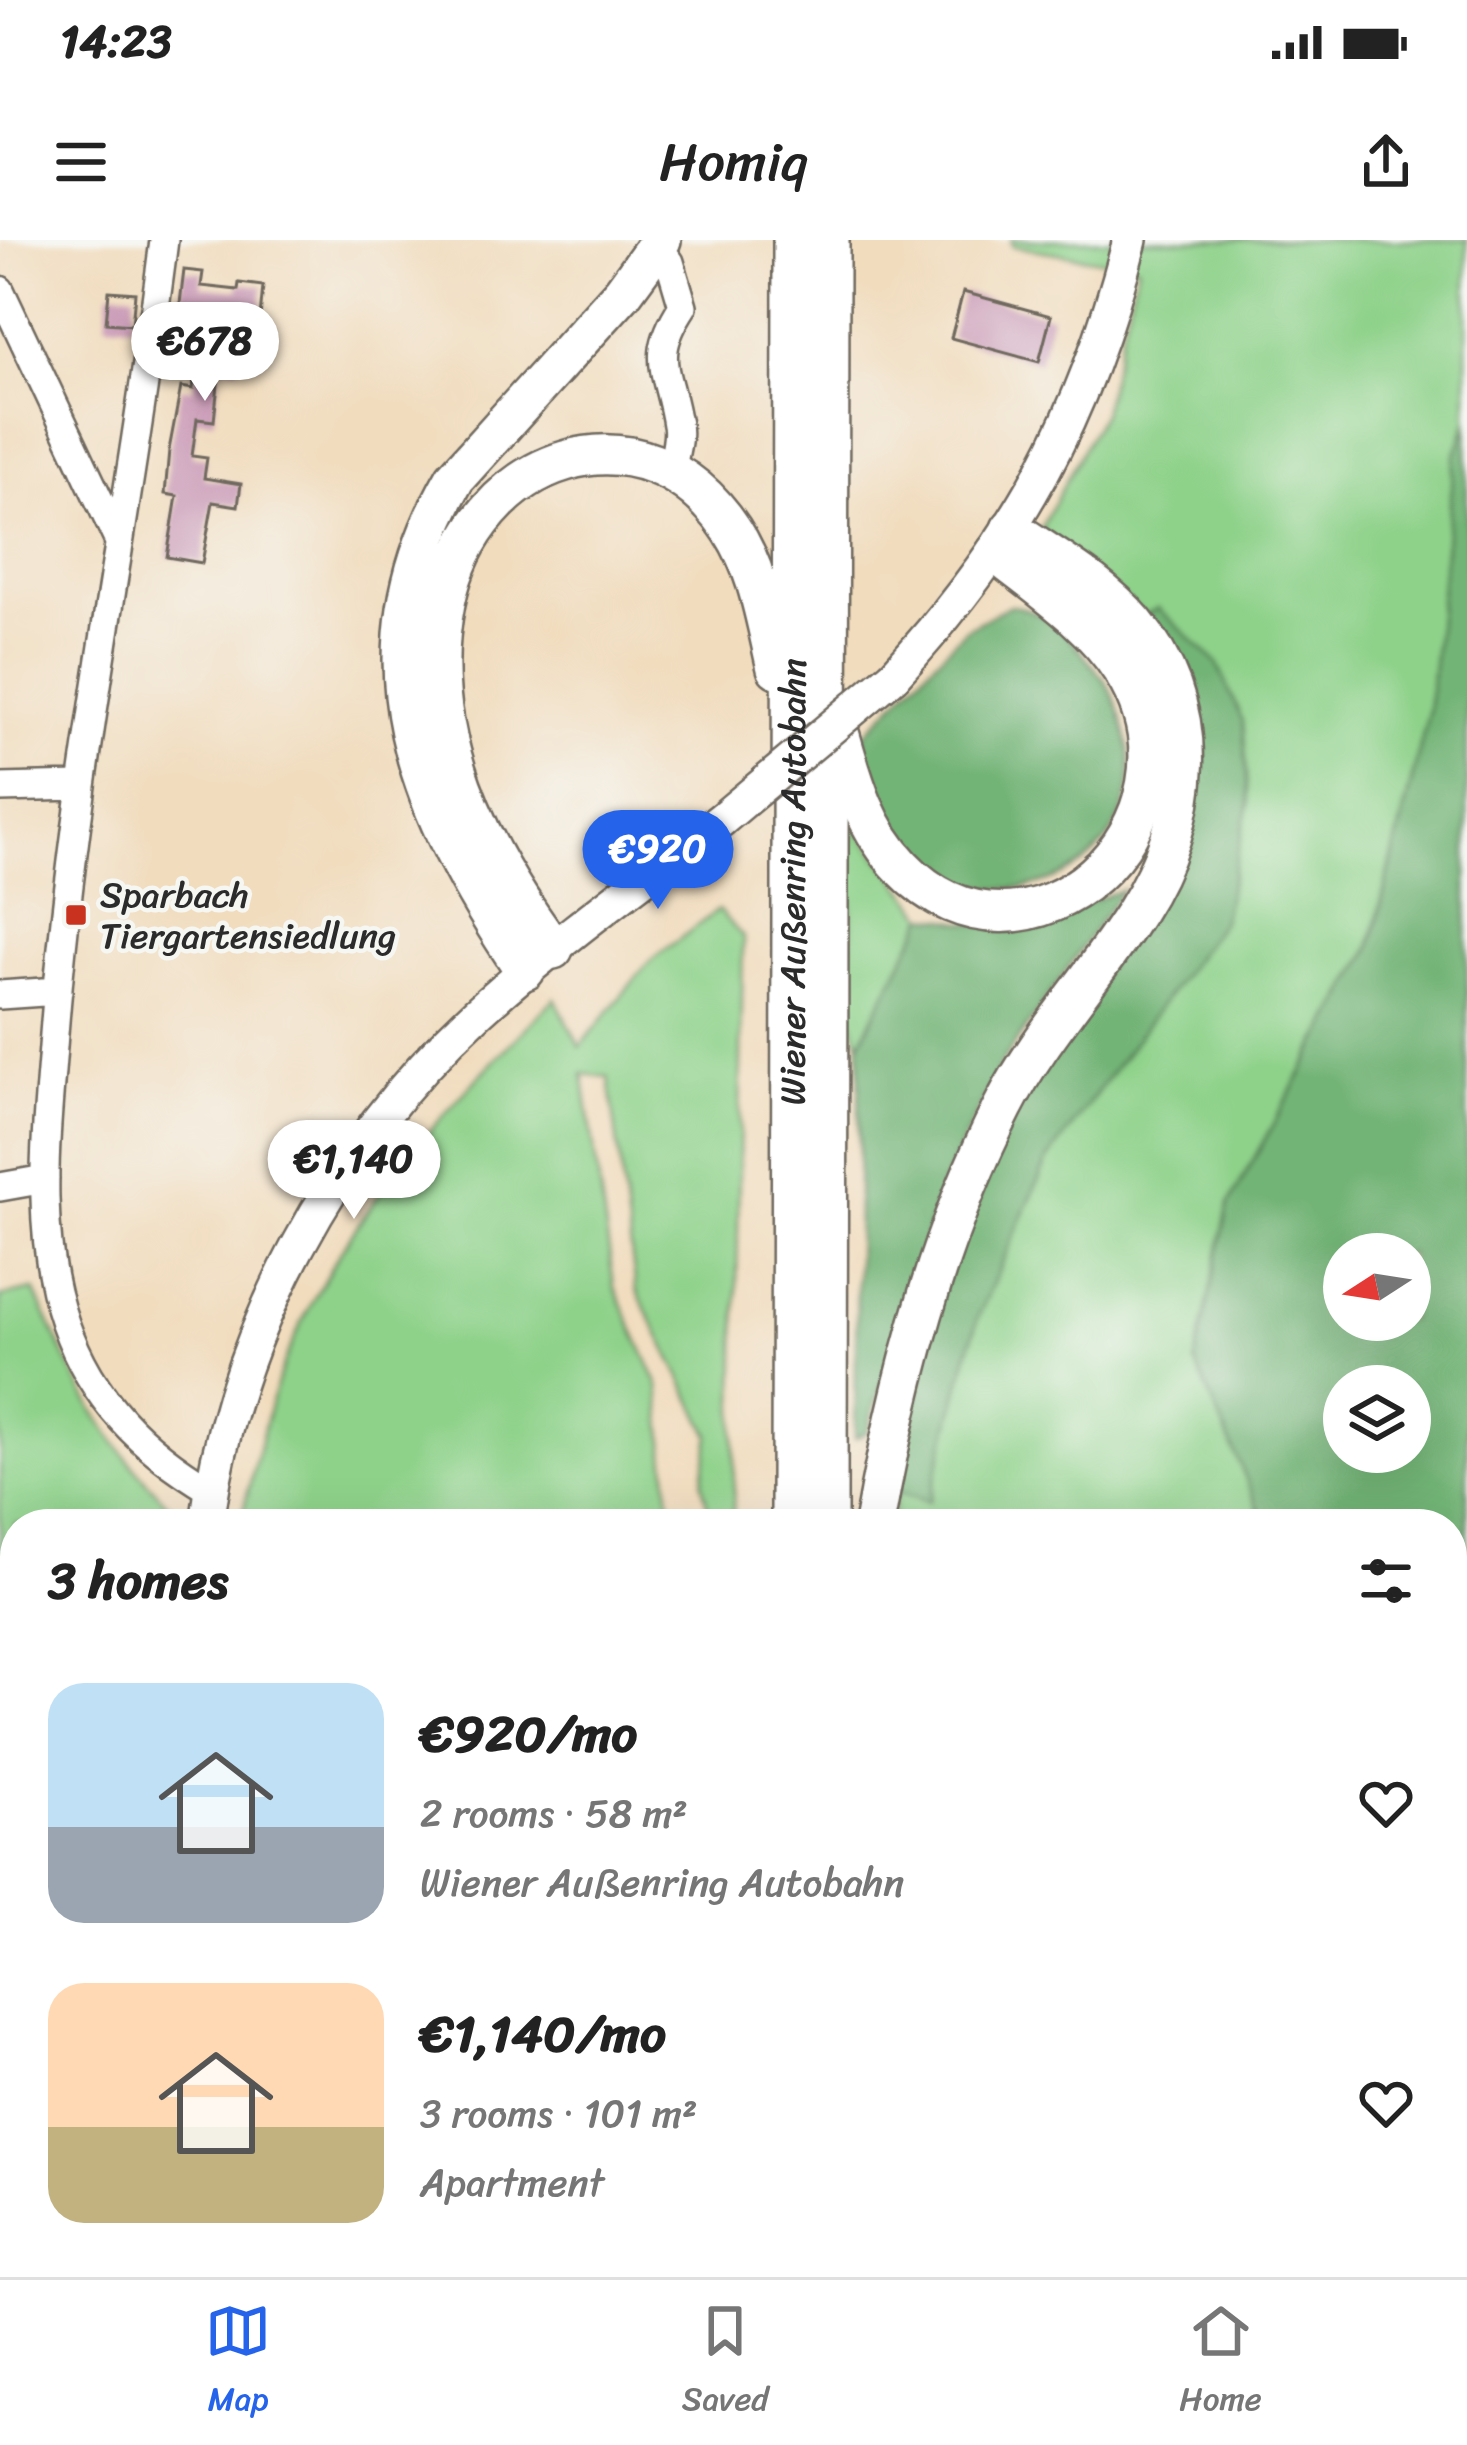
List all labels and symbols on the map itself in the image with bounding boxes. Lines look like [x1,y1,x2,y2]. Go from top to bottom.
pin: €678 [134,302,276,404]
street label: Wiener Außenring Autobahn [761,658,825,1106]
pin: €920 [587,810,729,912]
place label: Sparbach Tiergartensiedlung [100,863,396,968]
marker: Sparbach Tiergartensiedlung [63,902,89,928]
pin: €1,140 [256,1120,452,1222]
north arrow [1323,1233,1431,1341]

